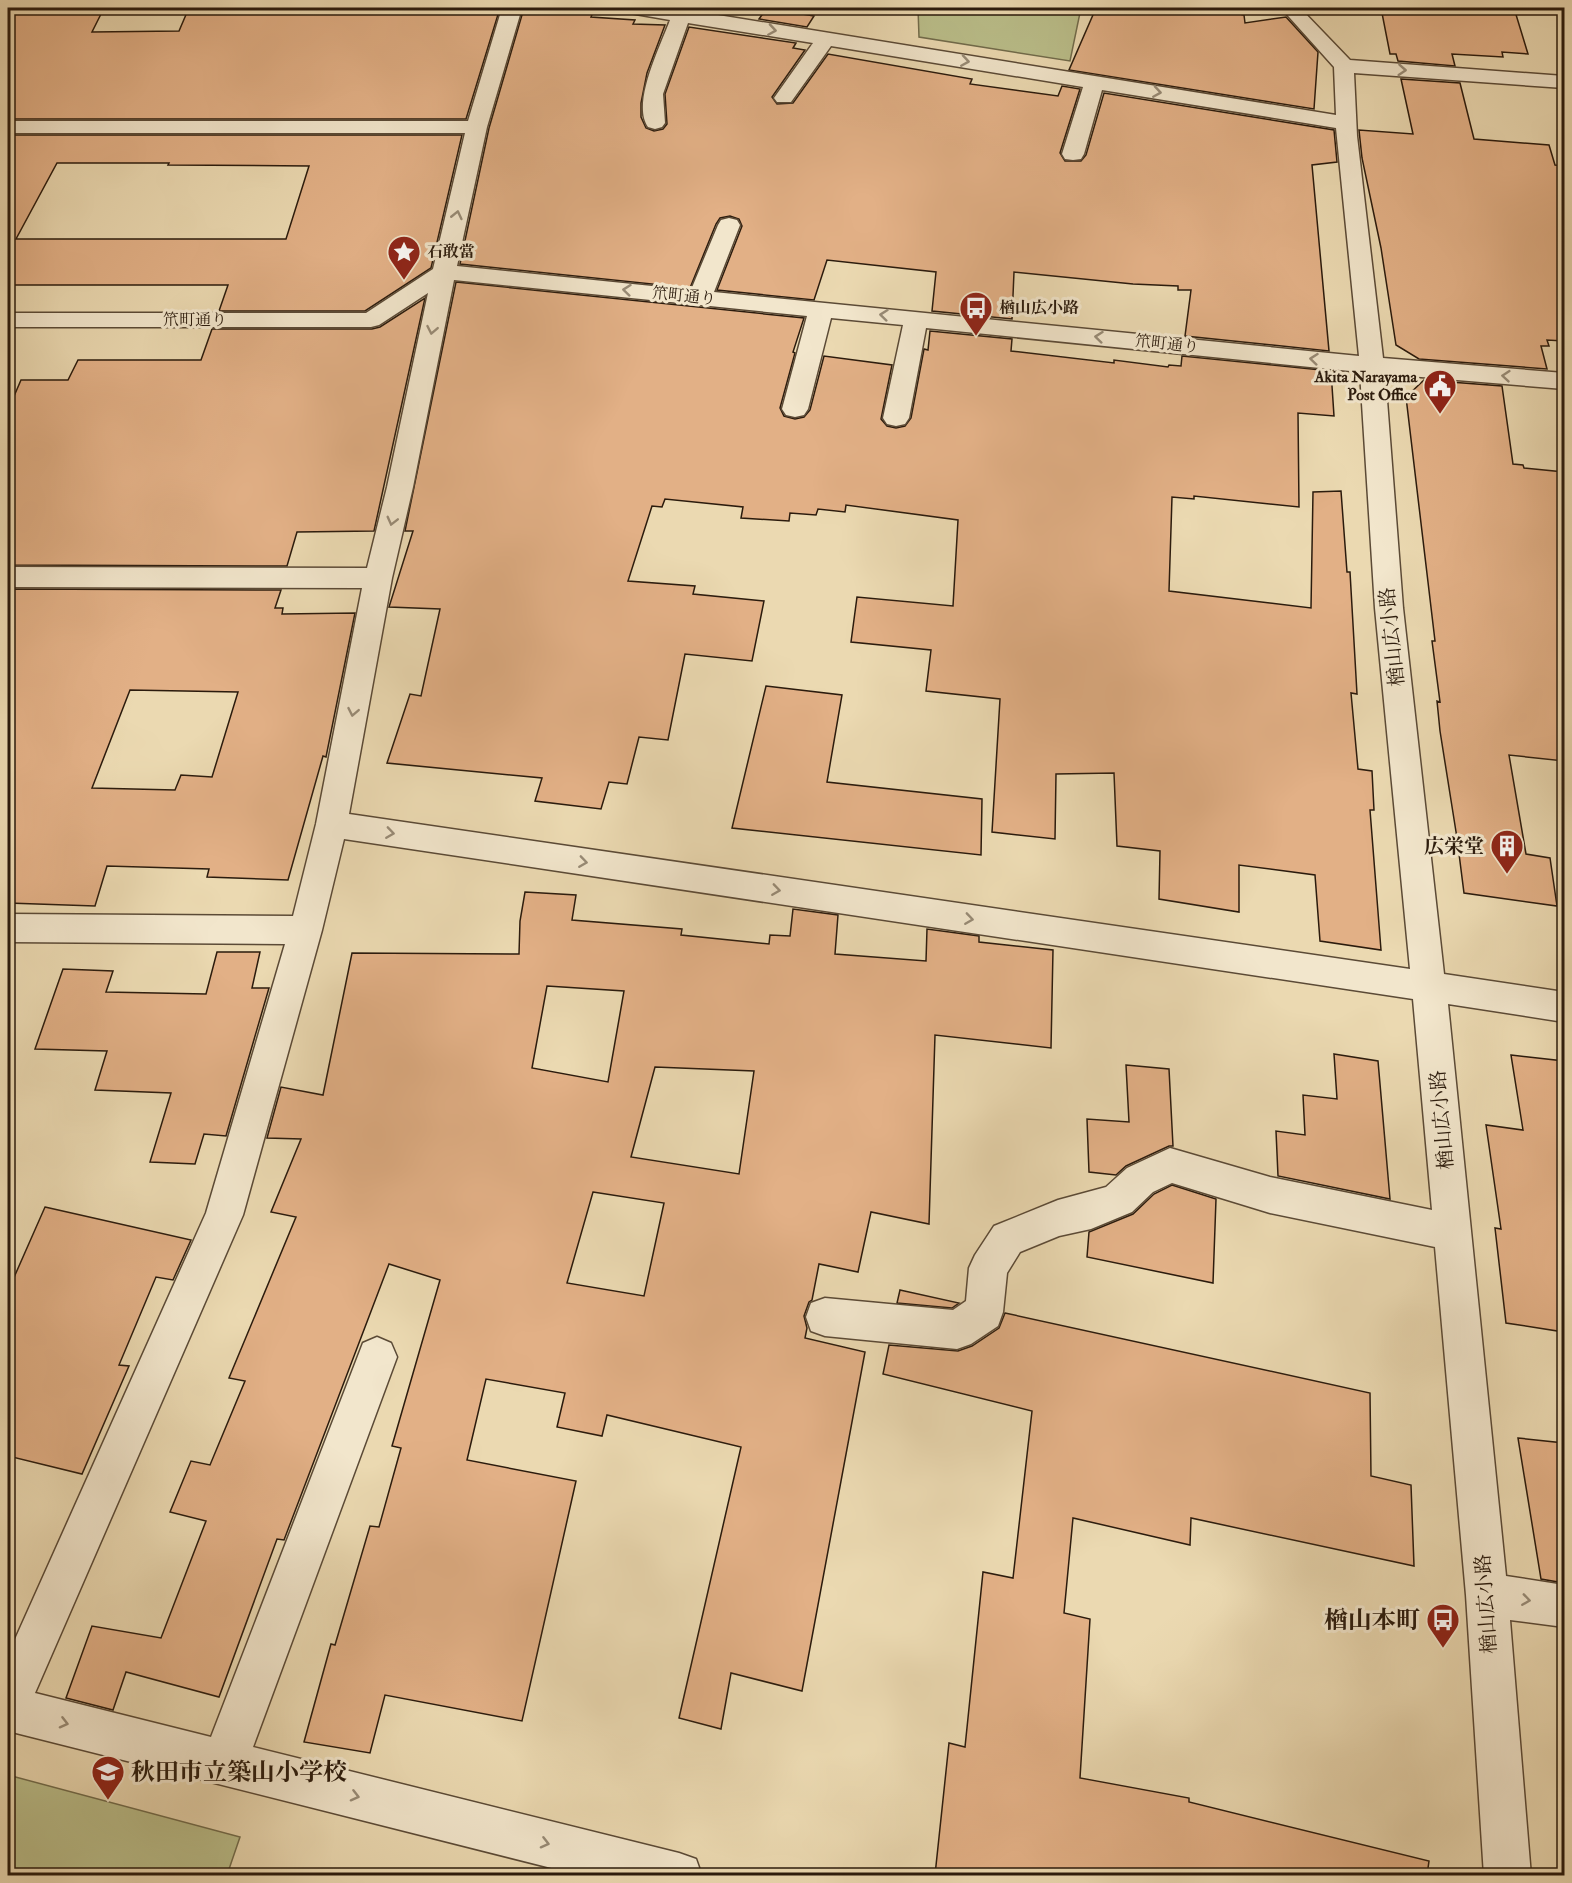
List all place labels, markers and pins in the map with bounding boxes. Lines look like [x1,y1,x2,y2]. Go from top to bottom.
place icon: 石敢當 [386,234,422,281]
place label: 石敢當 [427,242,475,262]
bus stop icon: 楢山広小路 [958,290,994,337]
place label: 楢山広小路 [999,298,1079,318]
place label: Akita Narayama Post Office [1313,367,1417,405]
public building icon: Akita Narayama Post Office [1422,368,1458,415]
building icon: 広栄堂 [1489,828,1525,875]
place label: 広栄堂 [1424,834,1484,859]
bus stop icon: 楢山本町 [1425,1602,1461,1649]
place label: 楢山本町 [1324,1605,1420,1636]
school or university icon: 秋田市立築山小学校 [90,1754,126,1801]
place label: 秋田市立築山小学校 [131,1757,347,1788]

